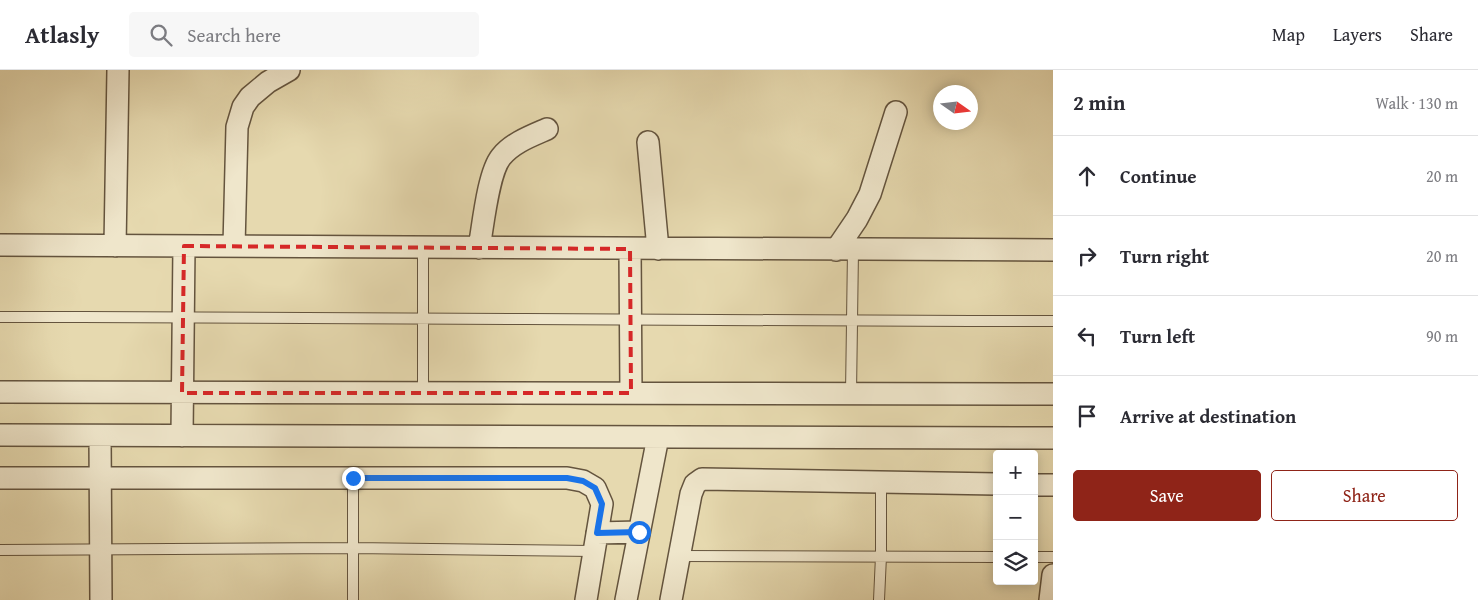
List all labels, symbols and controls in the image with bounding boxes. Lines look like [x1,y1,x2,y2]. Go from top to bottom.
search box [129,12,479,57]
text: Atlasly [25,17,99,52]
icon: search [147,21,175,49]
text: Search here [187,21,281,49]
text: Map [1272,21,1305,48]
text: Layers [1333,21,1382,48]
text: Share [1410,21,1453,48]
north arrow [933,85,978,130]
text: 2 min [1073,87,1125,118]
text: Walk · 130 m [1375,91,1458,115]
icon: ahead [1073,162,1101,190]
text: Continue [1120,162,1197,190]
text: 20 m [1426,164,1458,188]
icon: right [1073,242,1101,270]
text: Turn right [1120,242,1209,270]
text: 20 m [1426,244,1458,268]
icon: left [1073,322,1101,350]
text: Turn left [1120,322,1195,350]
text: 90 m [1426,324,1458,348]
icon: arrive [1073,402,1101,430]
text: Arrive at destination [1120,402,1296,430]
map controls [993,450,1038,585]
button: + [993,450,1038,495]
route end [342,467,365,490]
button: Save [1073,470,1261,521]
button: Share [1271,470,1458,521]
button: − [993,495,1038,540]
route start [628,521,651,544]
button: layers [993,540,1038,585]

